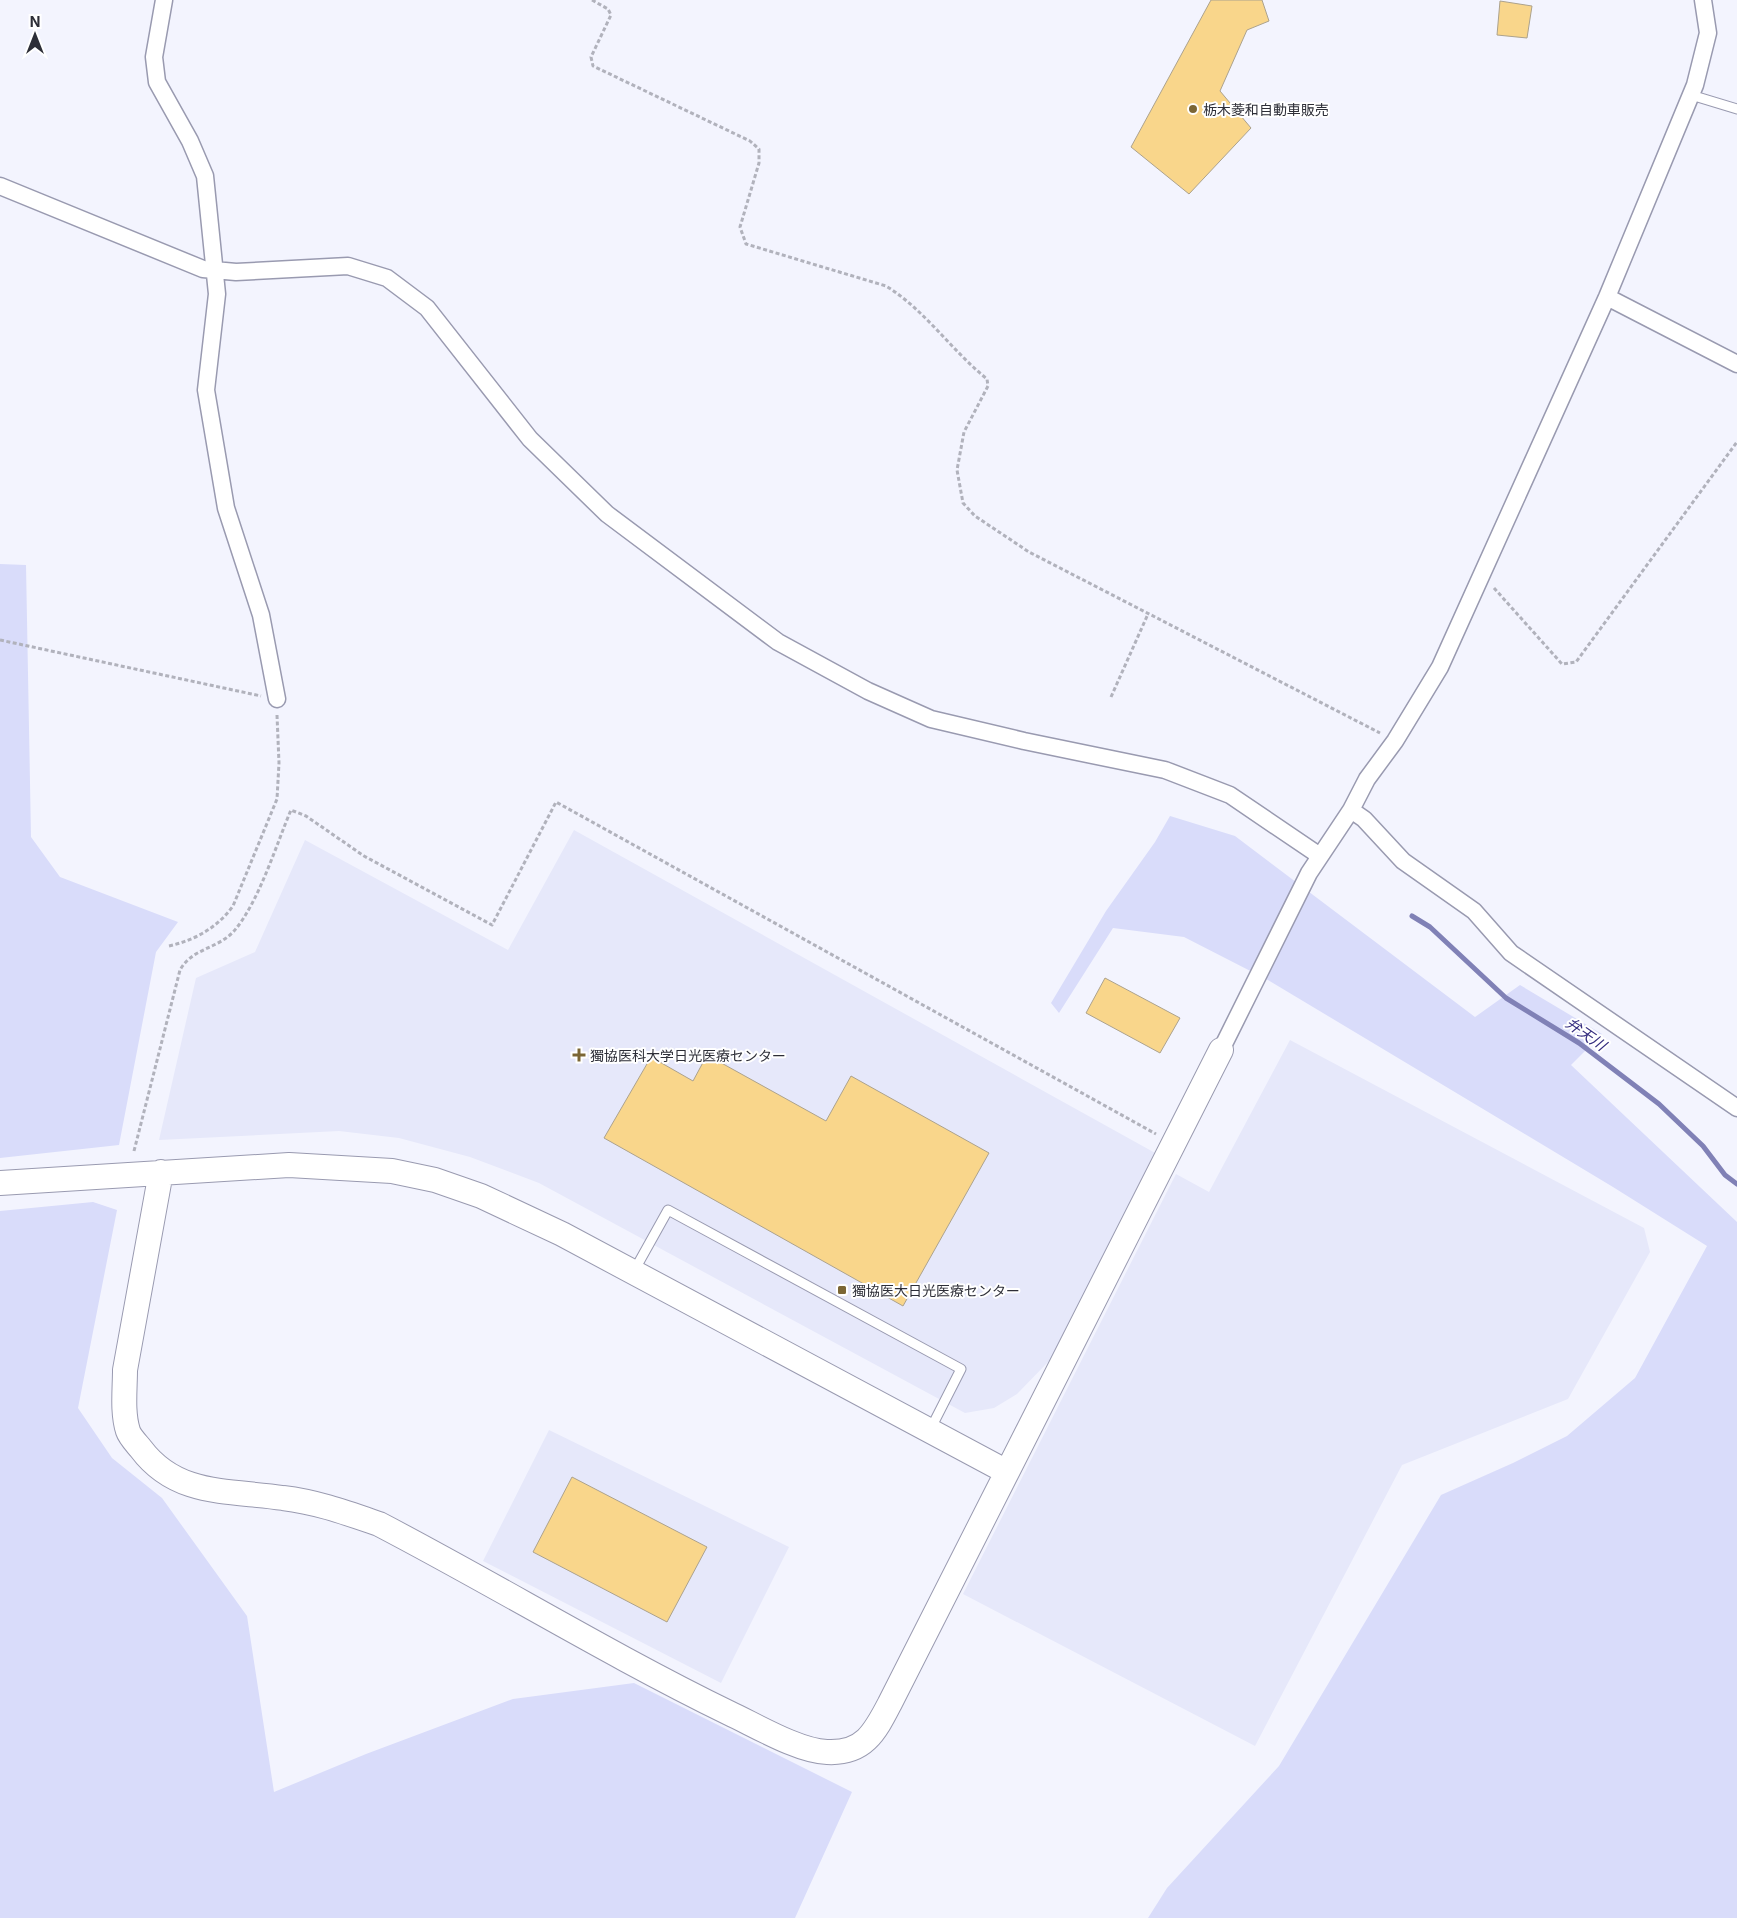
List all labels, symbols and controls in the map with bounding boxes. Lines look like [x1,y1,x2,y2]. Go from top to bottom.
north arrow [10,10,60,60]
text: N [30,13,40,30]
place label: 栃木菱和自動車販売 [1203,101,1329,118]
marker: 栃木菱和自動車販売 [1187,103,1199,115]
water label: 弁天川 [1562,1013,1612,1056]
place label: 獨協医科大学日光医療センター [590,1047,786,1064]
marker: 獨協医科大学日光医療センター [572,1048,586,1062]
place label: 獨協医大日光医療センター [852,1282,1020,1299]
marker: 獨協医大日光医療センター [836,1284,848,1296]

